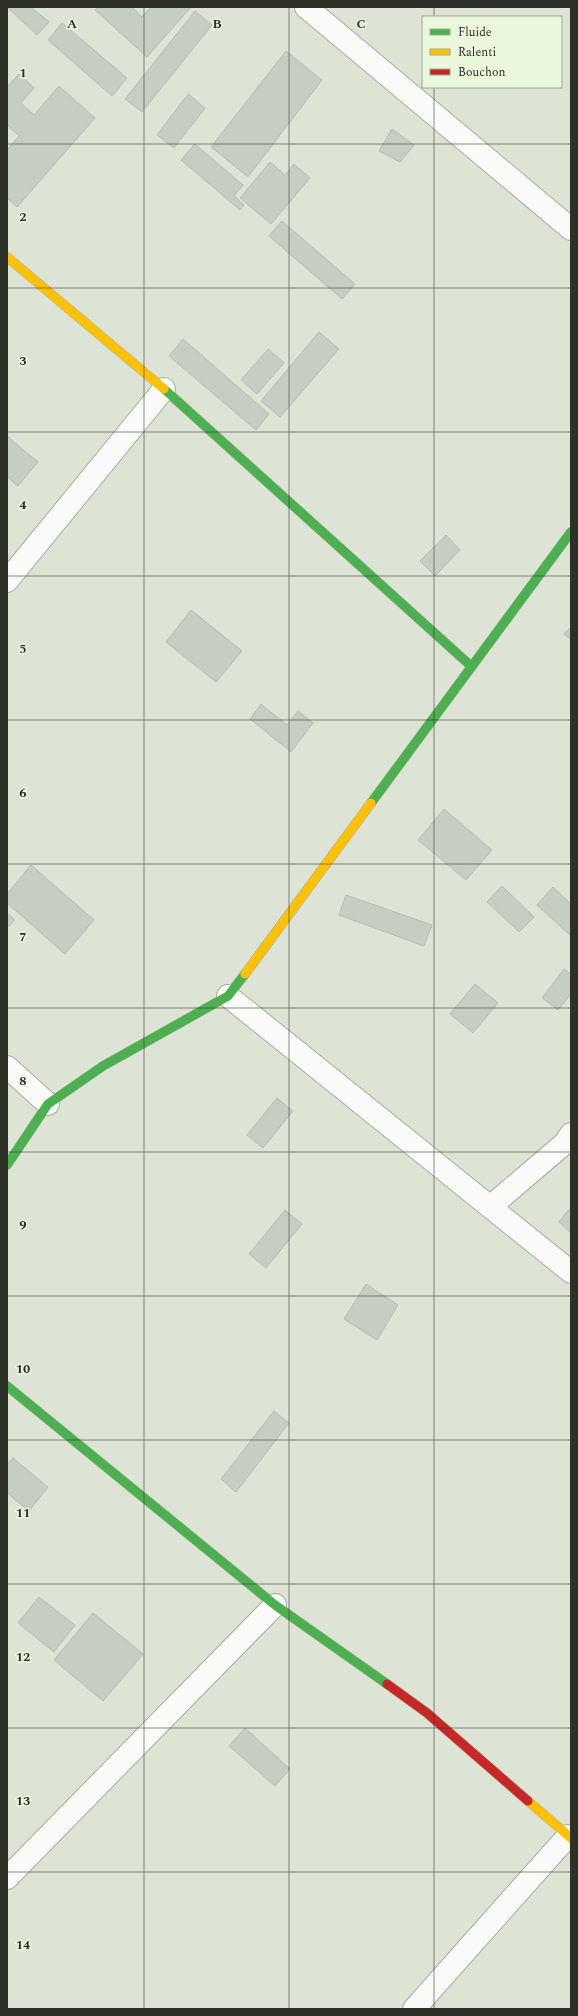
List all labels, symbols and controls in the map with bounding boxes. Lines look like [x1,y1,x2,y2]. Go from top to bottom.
text: A [67,14,77,34]
text: B [212,14,222,34]
text: C [356,14,366,34]
legend [422,16,562,88]
text: Fluide [458,23,492,42]
text: Ralenti [458,43,496,62]
text: 1 [19,63,27,83]
text: Bouchon [458,63,505,82]
text: 2 [19,207,27,227]
text: 3 [19,351,27,371]
text: 4 [19,495,27,515]
text: 5 [19,639,27,659]
text: 6 [19,783,27,803]
text: 7 [19,927,27,947]
text: 8 [19,1071,27,1091]
text: 9 [19,1215,27,1235]
text: 10 [16,1359,30,1379]
text: 11 [16,1503,30,1523]
text: 12 [16,1647,30,1667]
text: 13 [16,1791,30,1811]
text: 14 [16,1935,31,1955]

